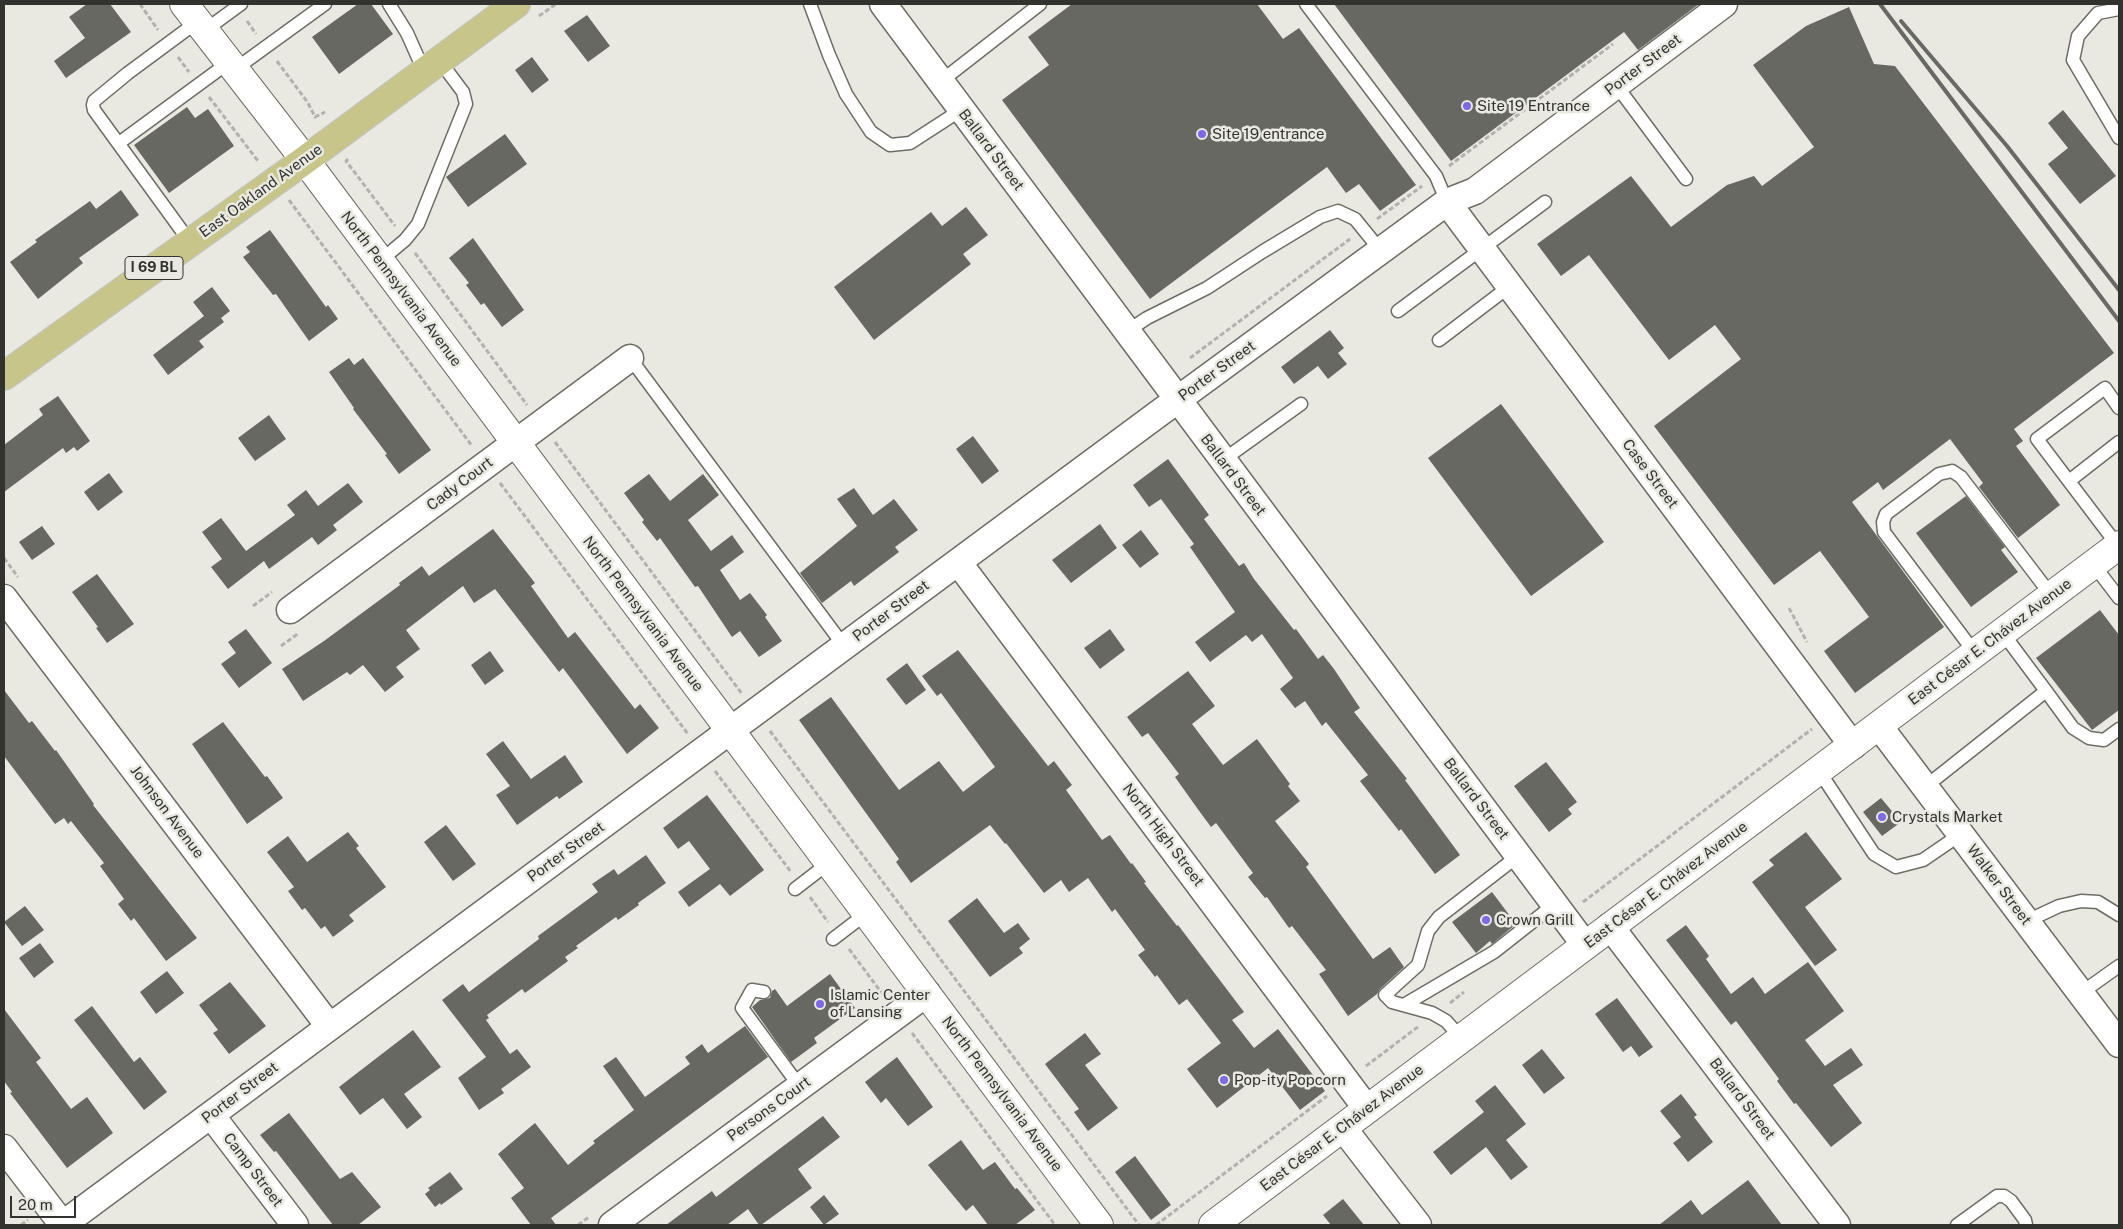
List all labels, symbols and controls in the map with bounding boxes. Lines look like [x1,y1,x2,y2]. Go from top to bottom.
street label: Porter Street [1601,30,1685,100]
place label: Site 19 Entrance [1477,97,1590,115]
marker: Site 19 Entrance [1461,100,1473,112]
street label: Ballard Street [954,106,1028,194]
place label: Site 19 entrance [1212,125,1324,143]
marker: Site 19 entrance [1196,128,1208,140]
street label: East Oakland Avenue [196,140,326,242]
street label: North Pennsylvania Avenue [337,208,465,370]
road number: I 69 BL [125,256,183,280]
street label: Porter Street [1175,337,1259,405]
street label: Ballard Street [1196,431,1270,519]
street label: Case Street [1618,436,1682,512]
street label: Cady Court [423,453,497,515]
street label: North Pennsylvania Avenue [579,533,707,695]
street label: East César E. Chávez Avenue [1905,575,2075,709]
street label: Porter Street [849,576,933,646]
street label: Ballard Street [1439,755,1513,843]
street label: Johnson Avenue [126,762,208,862]
street label: North High Street [1118,780,1208,890]
place label: Crystals Market [1892,808,2003,826]
marker: Crystals Market [1876,811,1888,823]
street label: Porter Street [524,818,608,886]
street label: East César E. Chávez Avenue [1581,818,1751,952]
street label: Walker Street [1963,841,2035,929]
place label: Crown Grill [1496,911,1574,929]
marker: Crown Grill [1480,914,1492,926]
place label: Islamic Center of Lansing [830,986,930,1021]
marker: Islamic Center of Lansing [814,998,826,1010]
street label: North Pennsylvania Avenue [938,1013,1066,1175]
street label: Ballard Street [1705,1055,1779,1143]
street label: Porter Street [198,1058,282,1128]
street label: East César E. Chávez Avenue [1257,1061,1427,1195]
place label: Pop-ity Popcorn [1234,1071,1346,1089]
street label: Persons Court [724,1073,814,1145]
marker: Pop-ity Popcorn [1218,1074,1230,1086]
street label: Camp Street [219,1129,287,1211]
scale bar [12,1186,79,1218]
text: 20 m [18,1196,53,1213]

